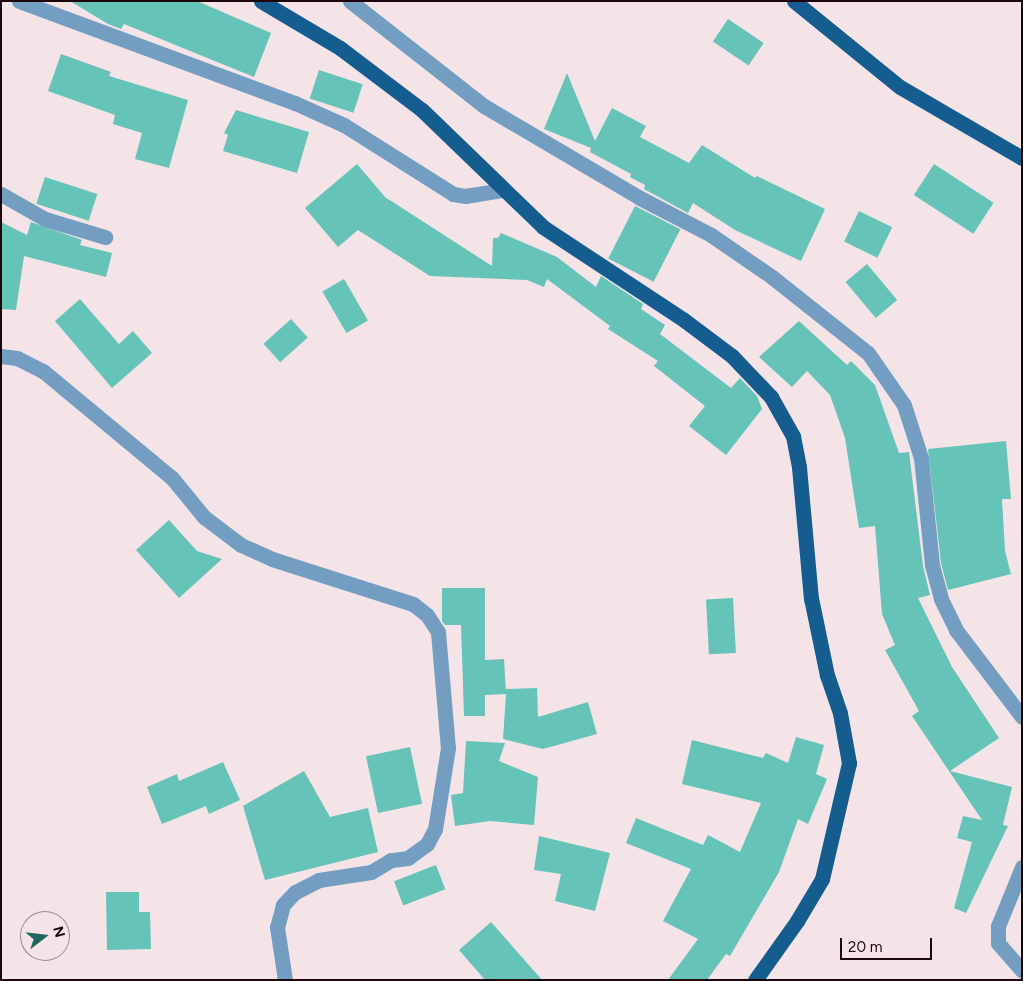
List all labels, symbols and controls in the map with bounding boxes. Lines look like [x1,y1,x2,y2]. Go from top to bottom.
north arrow [20,911,70,961]
text: N [49,924,69,940]
scale bar [843,928,936,960]
text: 20 m [848,938,882,956]

